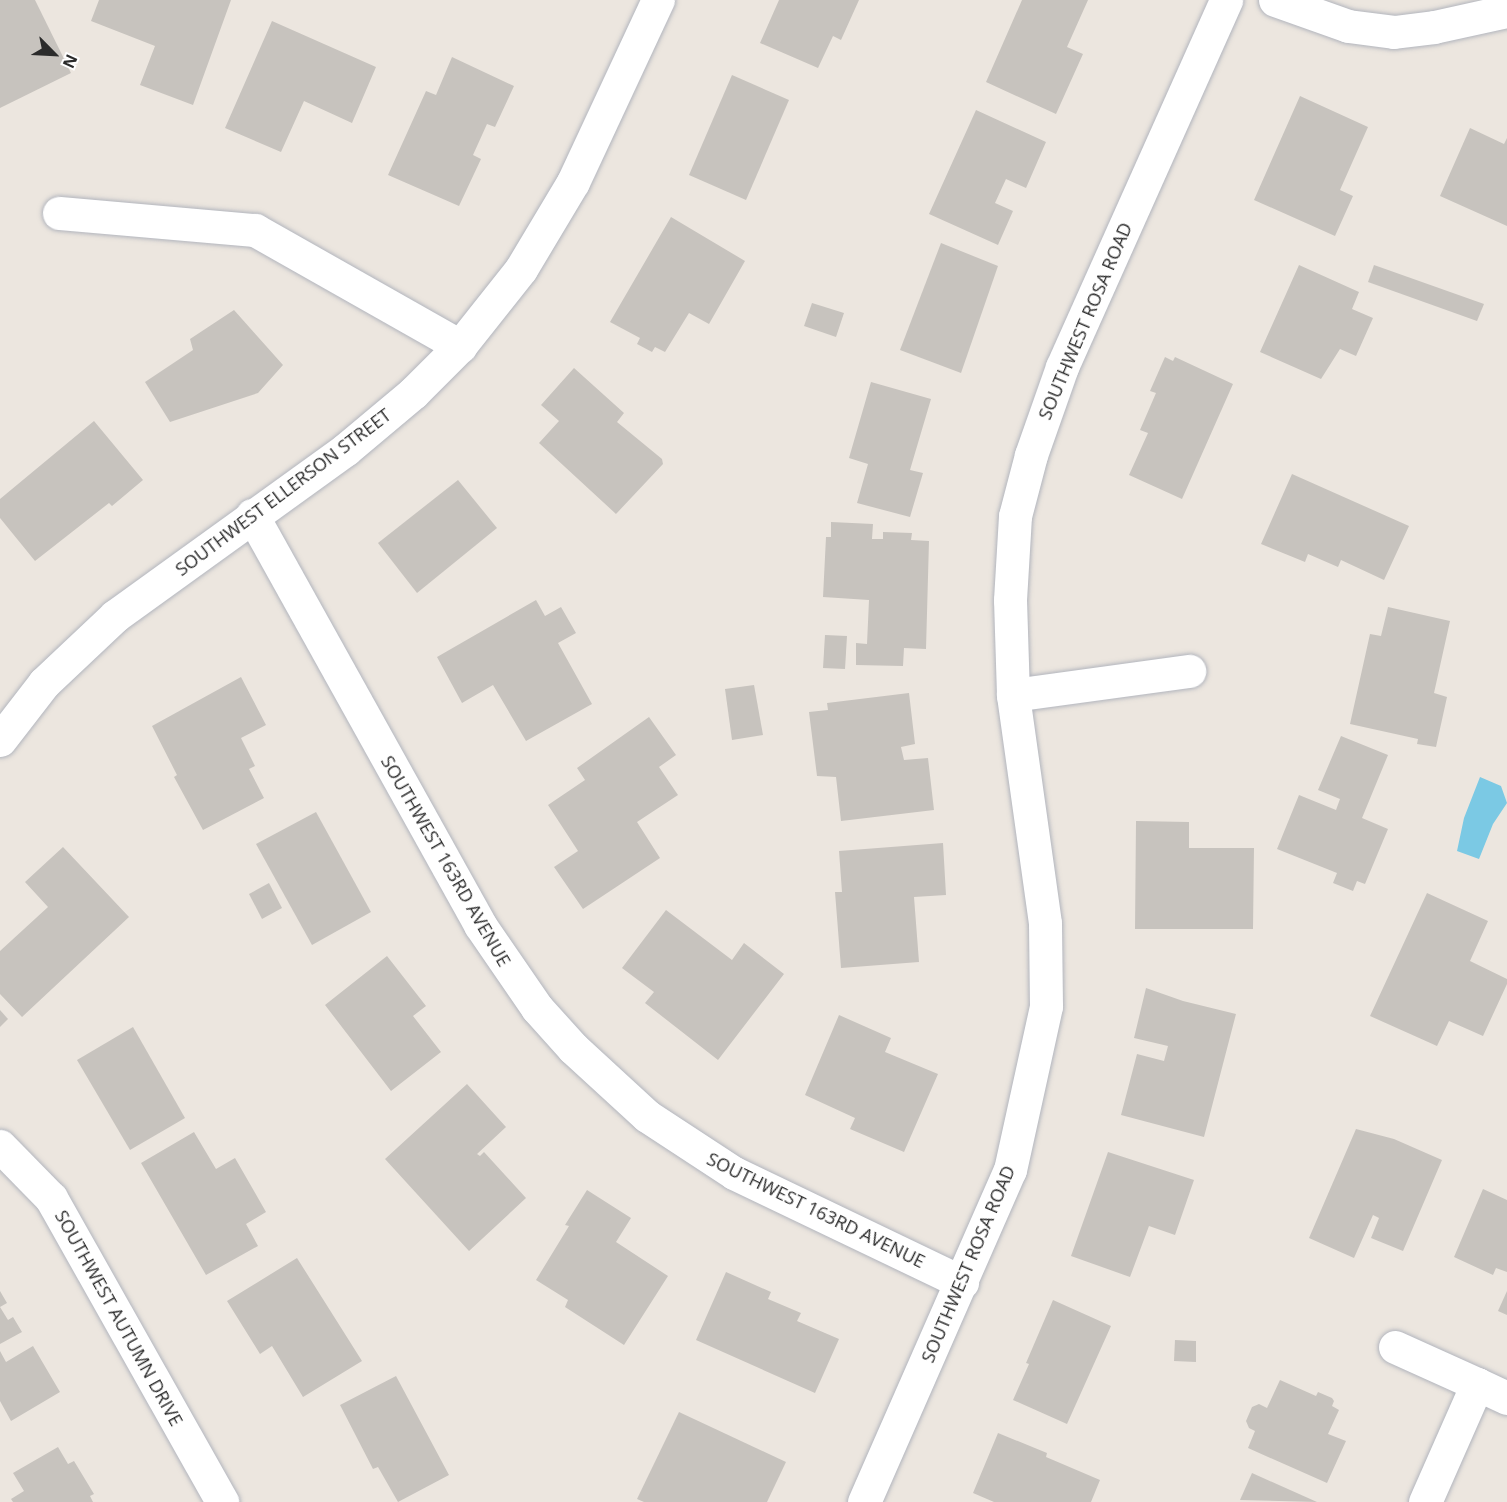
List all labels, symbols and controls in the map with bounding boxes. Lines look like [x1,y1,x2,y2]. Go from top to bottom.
north arrow [24,24,84,84]
text: N [58,51,83,72]
street label: SOUTHWEST ROSA ROAD [1034,219,1136,423]
street label: SOUTHWEST ELLERSON STREET [171,404,395,580]
street label: SOUTHWEST 163RD AVENUE [377,752,515,970]
street label: SOUTHWEST 163RD AVENUE [704,1148,928,1272]
street label: SOUTHWEST ROSA ROAD [917,1162,1019,1366]
street label: SOUTHWEST AUTUMN DRIVE [51,1206,187,1430]

